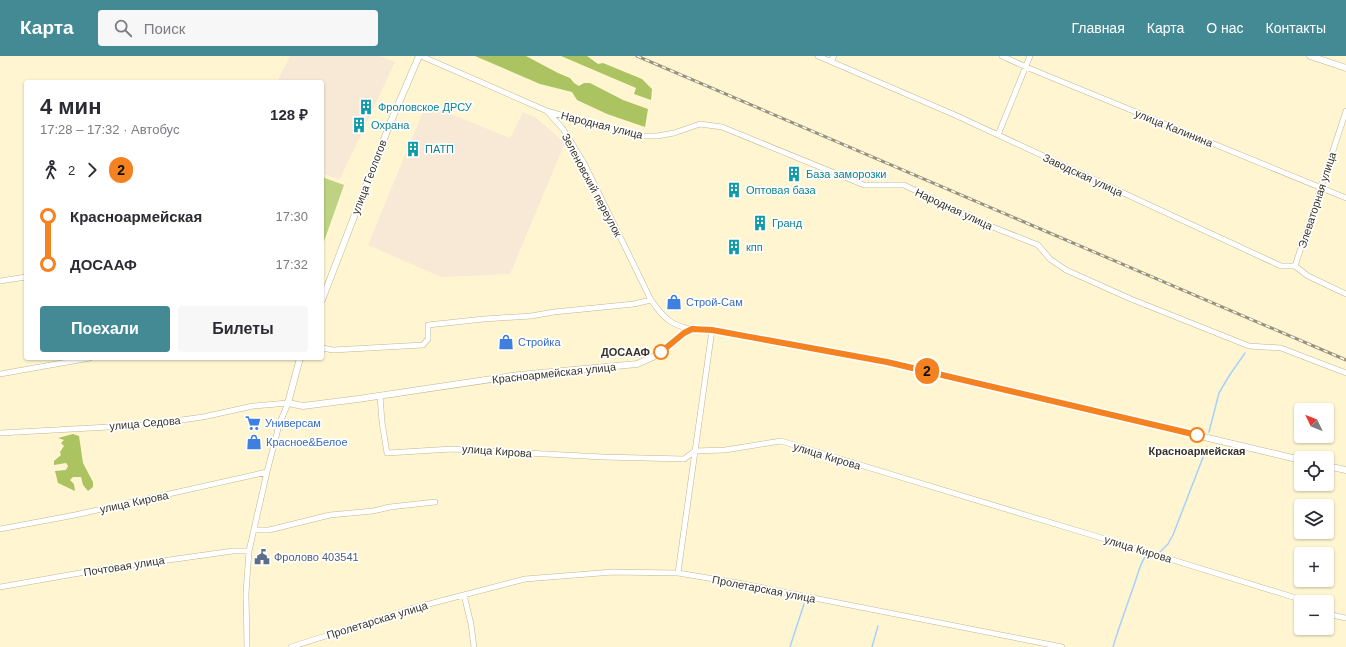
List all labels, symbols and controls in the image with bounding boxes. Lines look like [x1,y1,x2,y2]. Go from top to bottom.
search box [98,10,378,46]
text: Карта [20,17,74,38]
icon: search [112,17,134,39]
text: Поиск [144,20,185,37]
text: Главная [1071,20,1125,36]
text: Карта [1147,20,1184,36]
text: О нас [1206,20,1244,36]
text: Контакты [1266,20,1326,36]
text: 4 мин [40,94,101,119]
building icon: Фроловское ДРСУ [357,98,375,116]
place label: Фроловское ДРСУ [378,101,473,113]
text: 128 ₽ [270,106,308,123]
street label: улица Калинина [1133,107,1215,149]
street label: Народная улица [560,109,645,141]
building icon: Охрана [350,116,368,134]
place label: Охрана [371,119,410,131]
text: 17:28 – 17:32 · Автобус [40,122,179,137]
street label: Зеленовский переулок [560,131,624,239]
street label: улица Геологов [349,138,389,216]
building icon: ПАТП [404,140,422,158]
place label: ПАТП [425,143,454,155]
street label: Элеваторная улица [1296,150,1338,250]
street label: Заводская улица [1041,151,1126,199]
icon: walk [40,159,62,181]
icon: forward [81,159,103,181]
text: 2 [117,162,125,178]
text: 2 [68,163,75,178]
building icon: База заморозки [785,165,803,183]
place label: База заморозки [806,168,886,180]
building icon: Оптовая база [725,181,743,199]
place label: Оптовая база [746,184,816,196]
street label: Народная улица [913,186,995,233]
text: Красноармейская [70,208,202,225]
text: 17:30 [275,209,308,224]
building icon: Гранд [751,214,769,232]
place label: Гранд [772,217,803,229]
building icon: кпп [725,238,743,256]
place label: кпп [746,241,763,253]
text: ДОСААФ [70,256,137,273]
text: 17:32 [275,257,308,272]
shop icon: Строй-Сам [665,293,683,311]
place label: Строй-Сам [686,296,743,308]
button: Поехали [40,306,170,352]
button: Билеты [178,306,308,352]
shop icon: Стройка [497,333,515,351]
place label: Стройка [518,336,561,348]
marker: ДОСААФ [653,344,669,360]
place label: ДОСААФ [601,346,650,358]
line badge: 2 [914,358,940,384]
street label: Красноармейская улица [492,360,617,385]
text: 2 [923,363,931,379]
north arrow [1294,403,1334,443]
map controls [1294,403,1334,635]
street label: улица Седова [109,414,182,432]
supermarket icon: Универсам [244,414,262,432]
place label: Универсам [265,417,321,429]
marker: Красноармейская [1189,427,1205,443]
shop icon: Красное&Белое [245,433,263,451]
place label: Красное&Белое [266,436,348,448]
street label: улица Кирова [792,440,863,472]
street label: улица Кирова [462,443,533,459]
place label: Красноармейская [1149,445,1245,457]
button: locate [1294,451,1334,491]
street label: улица Кирова [99,489,170,515]
button: layers [1294,499,1334,539]
street label: улица Кирова [1103,533,1174,565]
button: + [1294,547,1334,587]
public building icon: Фролово 403541 [253,548,271,566]
place label: Фролово 403541 [274,551,359,563]
street label: Почтовая улица [83,554,166,578]
street label: Пролетарская улица [711,573,818,605]
button: − [1294,595,1334,635]
street label: Пролетарская улица [325,599,430,641]

